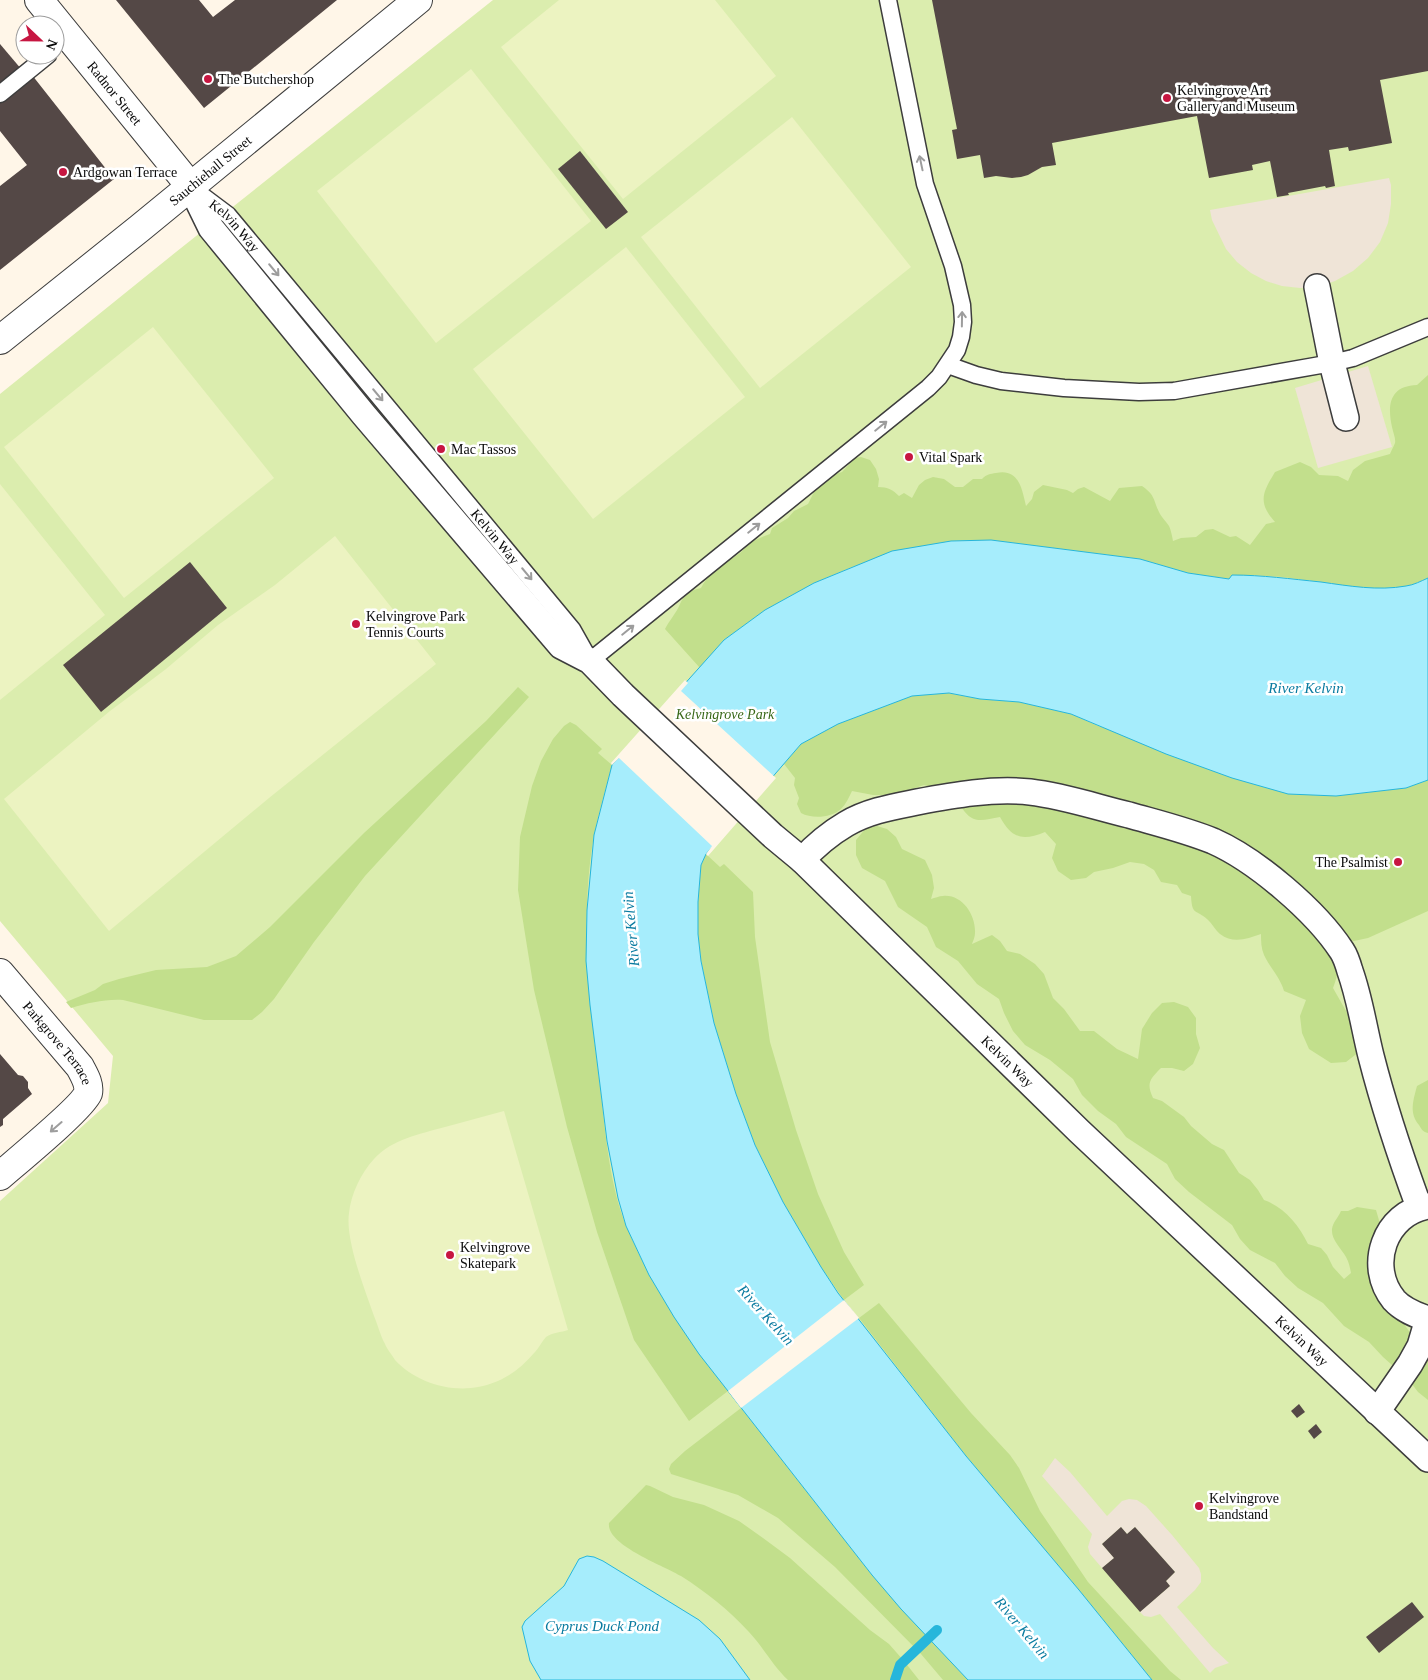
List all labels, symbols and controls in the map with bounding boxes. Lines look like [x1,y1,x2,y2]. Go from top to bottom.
north arrow [15,15,65,65]
text: N [43,37,60,52]
street label: Radnor Street [84,59,145,128]
place label: The Butchershop [218,72,314,87]
marker: The Butchershop [202,73,214,85]
place label: Kelvingrove Art Gallery and Museum [1177,83,1295,114]
marker: Kelvingrove Art Gallery and Museum [1161,92,1173,104]
street label: Sauchiehall Street [166,133,255,209]
one-way arrow [916,156,925,172]
place label: Ardgowan Terrace [73,165,177,180]
marker: Ardgowan Terrace [57,166,69,178]
street label: Kelvin Way [206,197,262,255]
one-way arrow [268,264,279,277]
one-way arrow [957,312,967,328]
one-way arrow [372,388,383,401]
one-way arrow [874,421,887,432]
place label: Mac Tassos [451,442,516,457]
marker: Mac Tassos [435,443,447,455]
place label: Vital Spark [919,450,982,465]
marker: Vital Spark [903,451,915,463]
street label: Kelvin Way [468,506,522,567]
one-way arrow [748,523,761,534]
one-way arrow [521,567,532,580]
place label: Kelvingrove Park Tennis Courts [366,609,465,640]
marker: Kelvingrove Park Tennis Courts [350,618,362,630]
one-way arrow [621,625,634,636]
water label: River Kelvin [1267,680,1344,696]
park label: Kelvingrove Park [675,707,775,722]
place label: The Psalmist [1315,855,1388,870]
marker: The Psalmist [1392,856,1404,868]
water label: River Kelvin [620,891,642,968]
street label: Parkgrove Terrace [20,999,94,1087]
street label: Kelvin Way [978,1033,1036,1090]
one-way arrow [49,1121,62,1133]
place label: Kelvingrove Skatepark [460,1240,530,1271]
marker: Kelvingrove Skatepark [444,1249,456,1261]
water label: River Kelvin [734,1281,797,1348]
street label: Kelvin Way [1272,1313,1331,1369]
place label: Kelvingrove Bandstand [1209,1491,1279,1522]
marker: Kelvingrove Bandstand [1193,1500,1205,1512]
water label: River Kelvin [991,1593,1052,1662]
water label: Cyprus Duck Pond [545,1618,660,1634]

